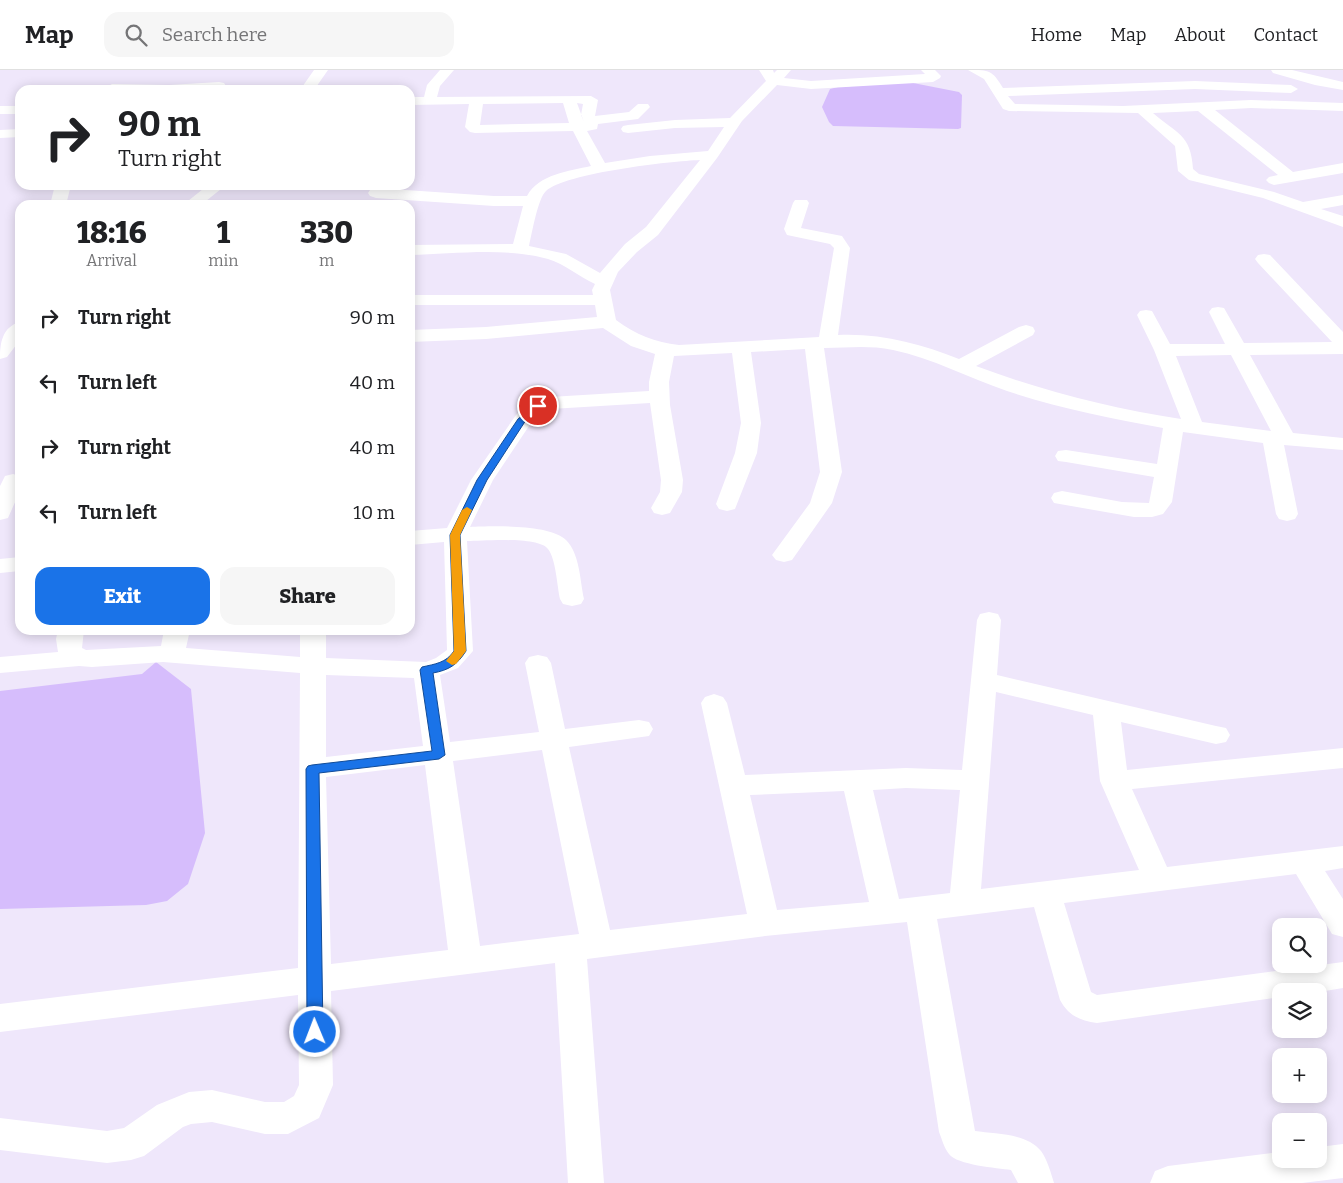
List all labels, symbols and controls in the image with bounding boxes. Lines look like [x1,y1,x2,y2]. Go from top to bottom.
search box [104,12,454,57]
text: Map [25,21,74,49]
icon: search [122,21,150,49]
text: Search here [162,23,267,46]
text: Home [1031,24,1082,46]
text: Map [1110,24,1146,46]
text: About [1174,24,1225,46]
text: Contact [1253,24,1318,46]
text: 90 m [118,103,201,145]
icon: right [35,105,100,170]
text: Turn right [118,145,221,172]
text: 18:16 [77,215,147,251]
text: 1 [217,215,230,251]
text: 330 [300,215,353,251]
text: Arrival [86,251,137,270]
text: min [208,251,238,270]
text: m [319,251,334,270]
icon: right [35,304,63,332]
text: Turn right [78,306,171,329]
text: 90 m [350,306,395,329]
icon: left [35,369,63,397]
text: Turn left [78,371,157,394]
text: 40 m [350,371,395,394]
pin [517,385,559,427]
icon: arrive [524,392,552,420]
icon: right [35,434,63,462]
text: Turn right [78,436,171,459]
text: 40 m [350,436,395,459]
icon: left [35,499,63,527]
text: Turn left [78,501,157,524]
text: 10 m [353,501,395,524]
button: Exit [35,567,210,625]
button: Share [220,567,395,625]
map controls [1272,918,1327,1168]
button: search [1272,918,1327,973]
button: layers [1272,983,1327,1038]
position arrow [288,1005,340,1057]
button: + [1272,1048,1327,1103]
button: − [1272,1113,1327,1168]

